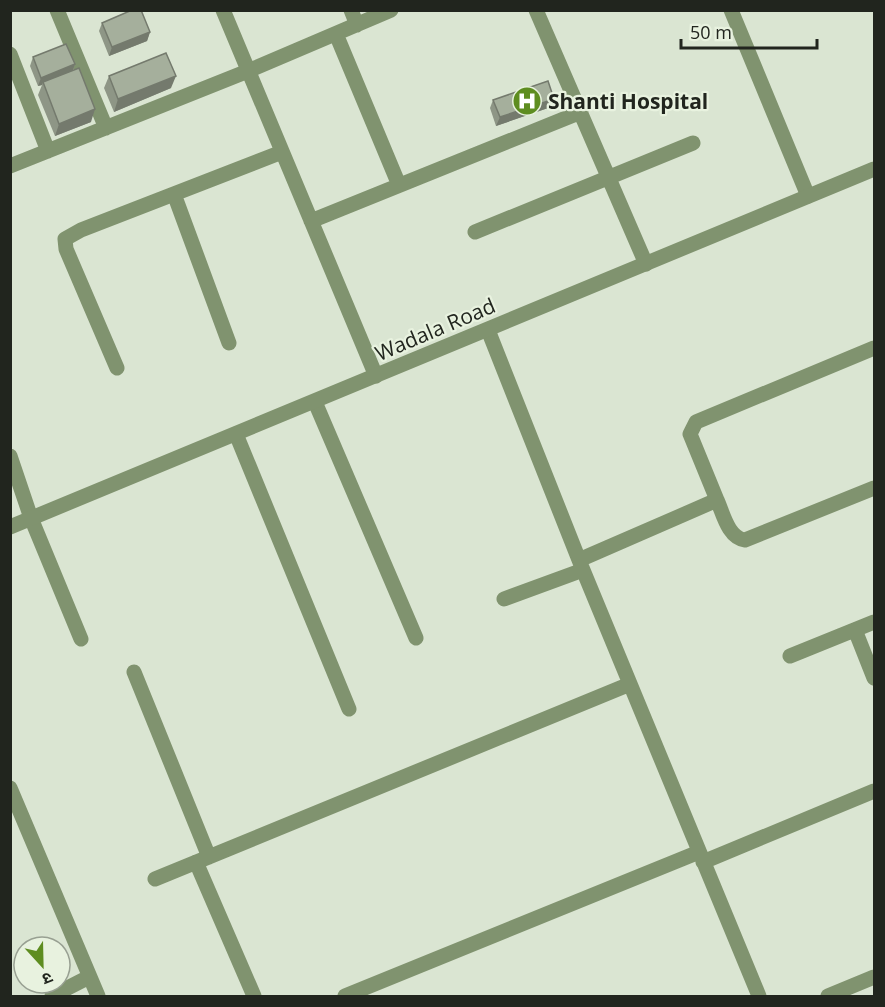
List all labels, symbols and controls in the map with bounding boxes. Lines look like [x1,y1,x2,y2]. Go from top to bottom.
scale bar [681,12,818,50]
text: 50 m [690,20,732,44]
hospital icon: Shanti Hospital [511,85,543,117]
place label: Shanti Hospital [548,87,708,115]
street label: Wadala Road [371,291,499,367]
north arrow [12,935,72,995]
text: उ [39,967,56,991]

